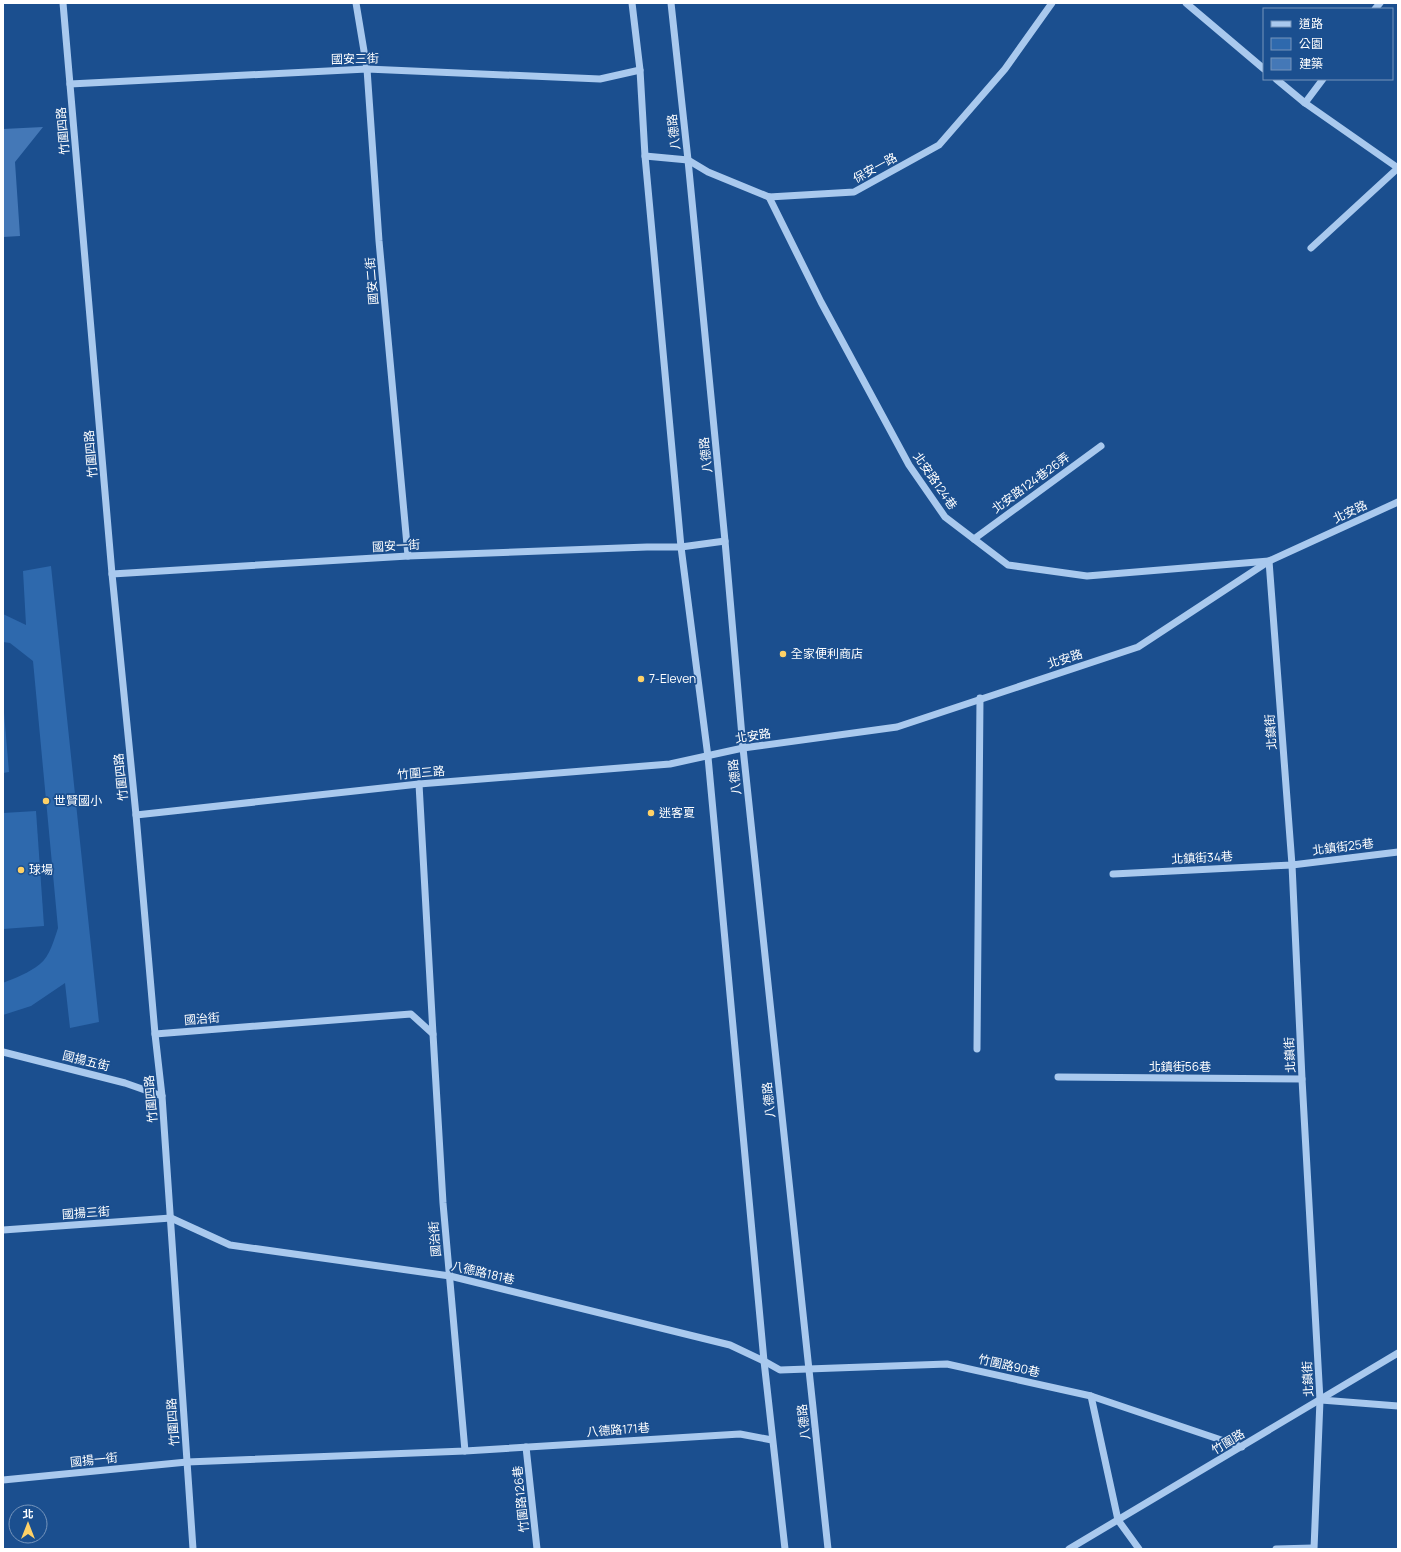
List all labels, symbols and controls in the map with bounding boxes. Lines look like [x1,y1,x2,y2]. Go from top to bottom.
legend [1263,8,1393,80]
text: 道路 [1299,15,1323,32]
text: 公園 [1299,35,1323,52]
street label: 國安三街 [331,50,379,67]
text: 建築 [1299,55,1323,72]
street label: 竹圍四路 [52,106,73,156]
street label: 八德路 [663,113,684,151]
street label: 保安一路 [850,148,900,187]
street label: 國安二街 [361,256,382,306]
street label: 竹圍四路 [80,429,101,479]
street label: 八德路 [695,436,716,474]
street label: 北安路124巷26弄 [988,448,1073,517]
street label: 北安路124巷 [909,449,961,513]
street label: 北安路 [1330,496,1370,527]
street label: 國安一街 [372,536,420,555]
place label: 全家便利商店 [791,645,863,662]
street label: 北安路 [1045,645,1085,672]
marker: 全家便利商店 [778,649,788,659]
place label: 7-Eleven [649,670,696,687]
marker: 7-Eleven [636,674,646,684]
street label: 北鎮街 [1261,713,1280,751]
street label: 北安路 [734,724,772,747]
street label: 竹圍四路 [110,752,131,802]
street label: 八德路 [724,758,745,796]
street label: 竹圍三路 [396,762,446,783]
place label: 世賢國小 [54,792,102,809]
marker: 世賢國小 [41,796,51,806]
place label: 迷客夏 [659,804,695,821]
marker: 迷客夏 [646,808,656,818]
street label: 北鎮街25巷 [1311,834,1375,859]
street label: 北鎮街34巷 [1171,847,1233,868]
place label: 球場 [29,861,53,878]
marker: 球場 [16,865,26,875]
street label: 國治街 [183,1008,221,1029]
street label: 北鎮街 [1280,1037,1299,1073]
street label: 國揚五街 [61,1046,111,1075]
street label: 北鎮街56巷 [1149,1058,1211,1075]
street label: 竹圍四路 [140,1074,161,1124]
street label: 八德路 [758,1081,779,1119]
street label: 國揚三街 [61,1202,111,1223]
street label: 國治街 [424,1220,445,1258]
street label: 八德路181巷 [450,1257,516,1288]
street label: 竹圍路90巷 [977,1350,1042,1381]
street label: 北鎮街 [1298,1361,1317,1397]
street label: 竹圍四路 [162,1397,183,1447]
street label: 八德路 [793,1403,814,1441]
street label: 八德路171巷 [586,1419,650,1440]
street label: 竹圍路 [1208,1425,1248,1458]
street label: 國揚一街 [69,1449,119,1470]
street label: 竹圍路126巷 [509,1465,532,1533]
north arrow [8,1504,48,1544]
text: 北 [23,1506,34,1521]

